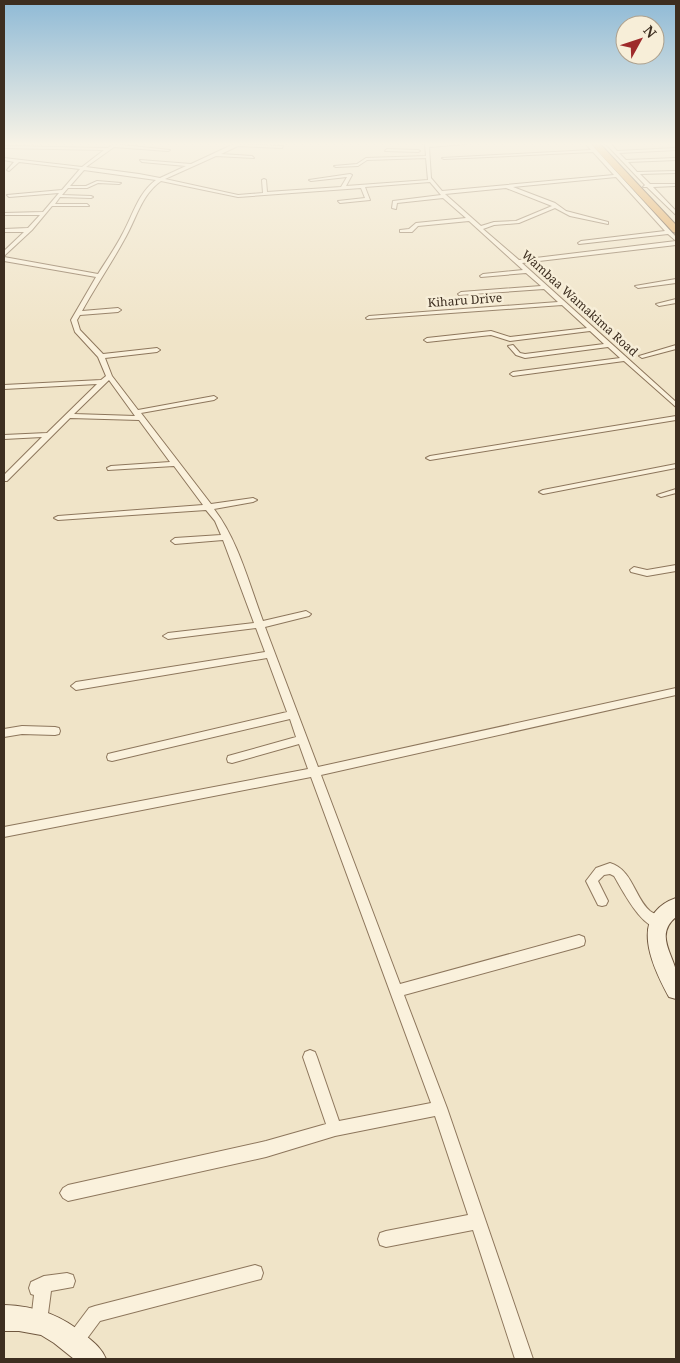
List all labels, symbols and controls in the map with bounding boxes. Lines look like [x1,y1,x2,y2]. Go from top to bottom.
north arrow [615,15,665,65]
text: N [640,21,661,42]
street label: Wambaa Wamakima Road [518,246,642,360]
street label: Kiharu Drive [427,289,503,311]

